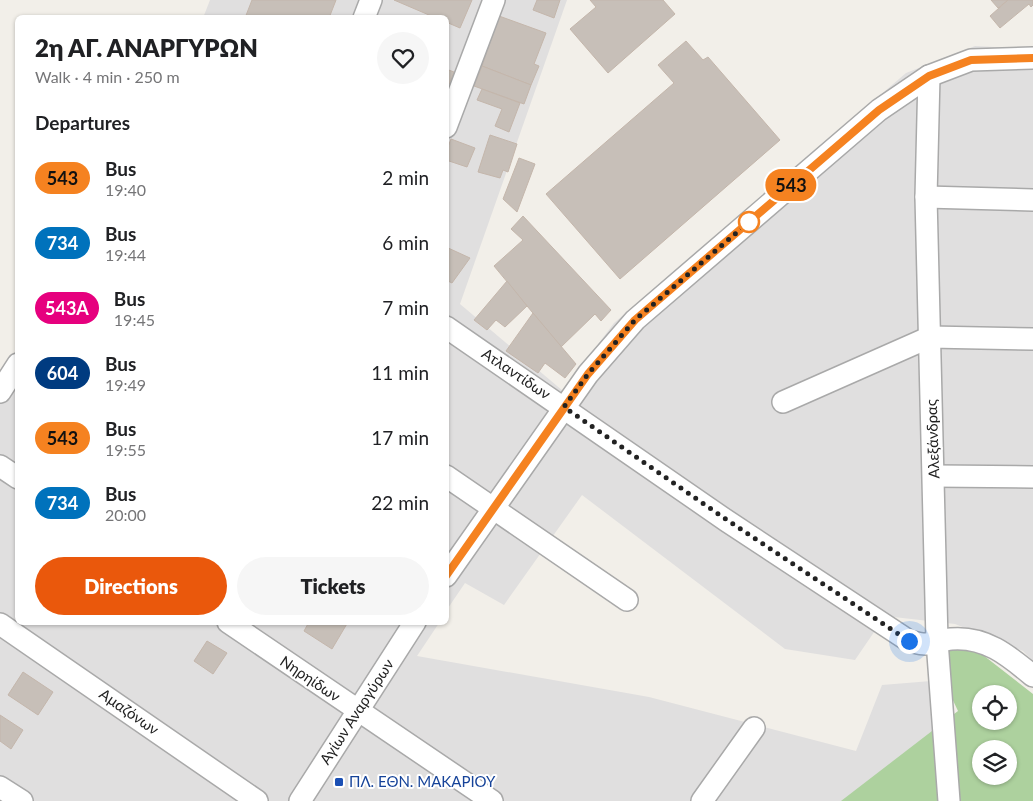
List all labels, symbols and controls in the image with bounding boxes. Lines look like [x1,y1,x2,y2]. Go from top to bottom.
button: heart [377,32,429,84]
text: 2η ΑΓ. ΑΝΑΡΓΥΡΩΝ [35,33,258,62]
text: Walk · 4 min · 250 m [35,67,180,86]
text: Departures [35,111,130,134]
text: Bus [105,157,136,180]
text: 2 min [382,166,429,189]
text: 543 [47,167,78,189]
line badge: 543 [762,169,820,201]
text: 543 [775,174,807,196]
text: 19:40 [105,180,146,199]
unlabelled marker [738,211,760,233]
text: Bus [105,222,136,245]
text: 6 min [382,231,429,254]
text: 734 [47,232,78,254]
text: 19:44 [105,245,146,264]
text: Bus [114,287,145,310]
text: 7 min [382,296,429,319]
text: 543A [45,297,89,319]
text: 19:45 [114,310,155,329]
street label: Ατλαντίδων [479,344,554,403]
text: Bus [105,352,136,375]
text: 11 min [371,361,429,384]
text: 604 [47,362,78,384]
text: 19:49 [105,375,146,394]
street label: Αλεξάνδρας [922,399,943,479]
text: Bus [105,417,136,440]
text: 17 min [371,426,429,449]
text: 543 [47,427,78,449]
text: 19:55 [105,440,146,459]
text: Bus [105,482,136,505]
text: 22 min [371,491,429,514]
text: 734 [47,492,78,514]
text: 20:00 [105,505,146,524]
button: Directions [35,557,227,615]
button: Tickets [237,557,429,615]
your location [897,629,922,654]
street label: Νηρηίδων [277,652,344,705]
street label: Αγίων Αναργύρων [315,655,397,767]
street label: Αμαζόνων [96,684,163,738]
map controls [972,685,1017,785]
button: locate [972,685,1017,730]
button: layers [972,740,1017,785]
place label: ΠΛ. ΕΘΝ. ΜΑΚΑΡΙΟΥ [349,772,496,790]
marker: ΠΛ. ΕΘΝ. ΜΑΚΑΡΙΟΥ [333,776,345,788]

